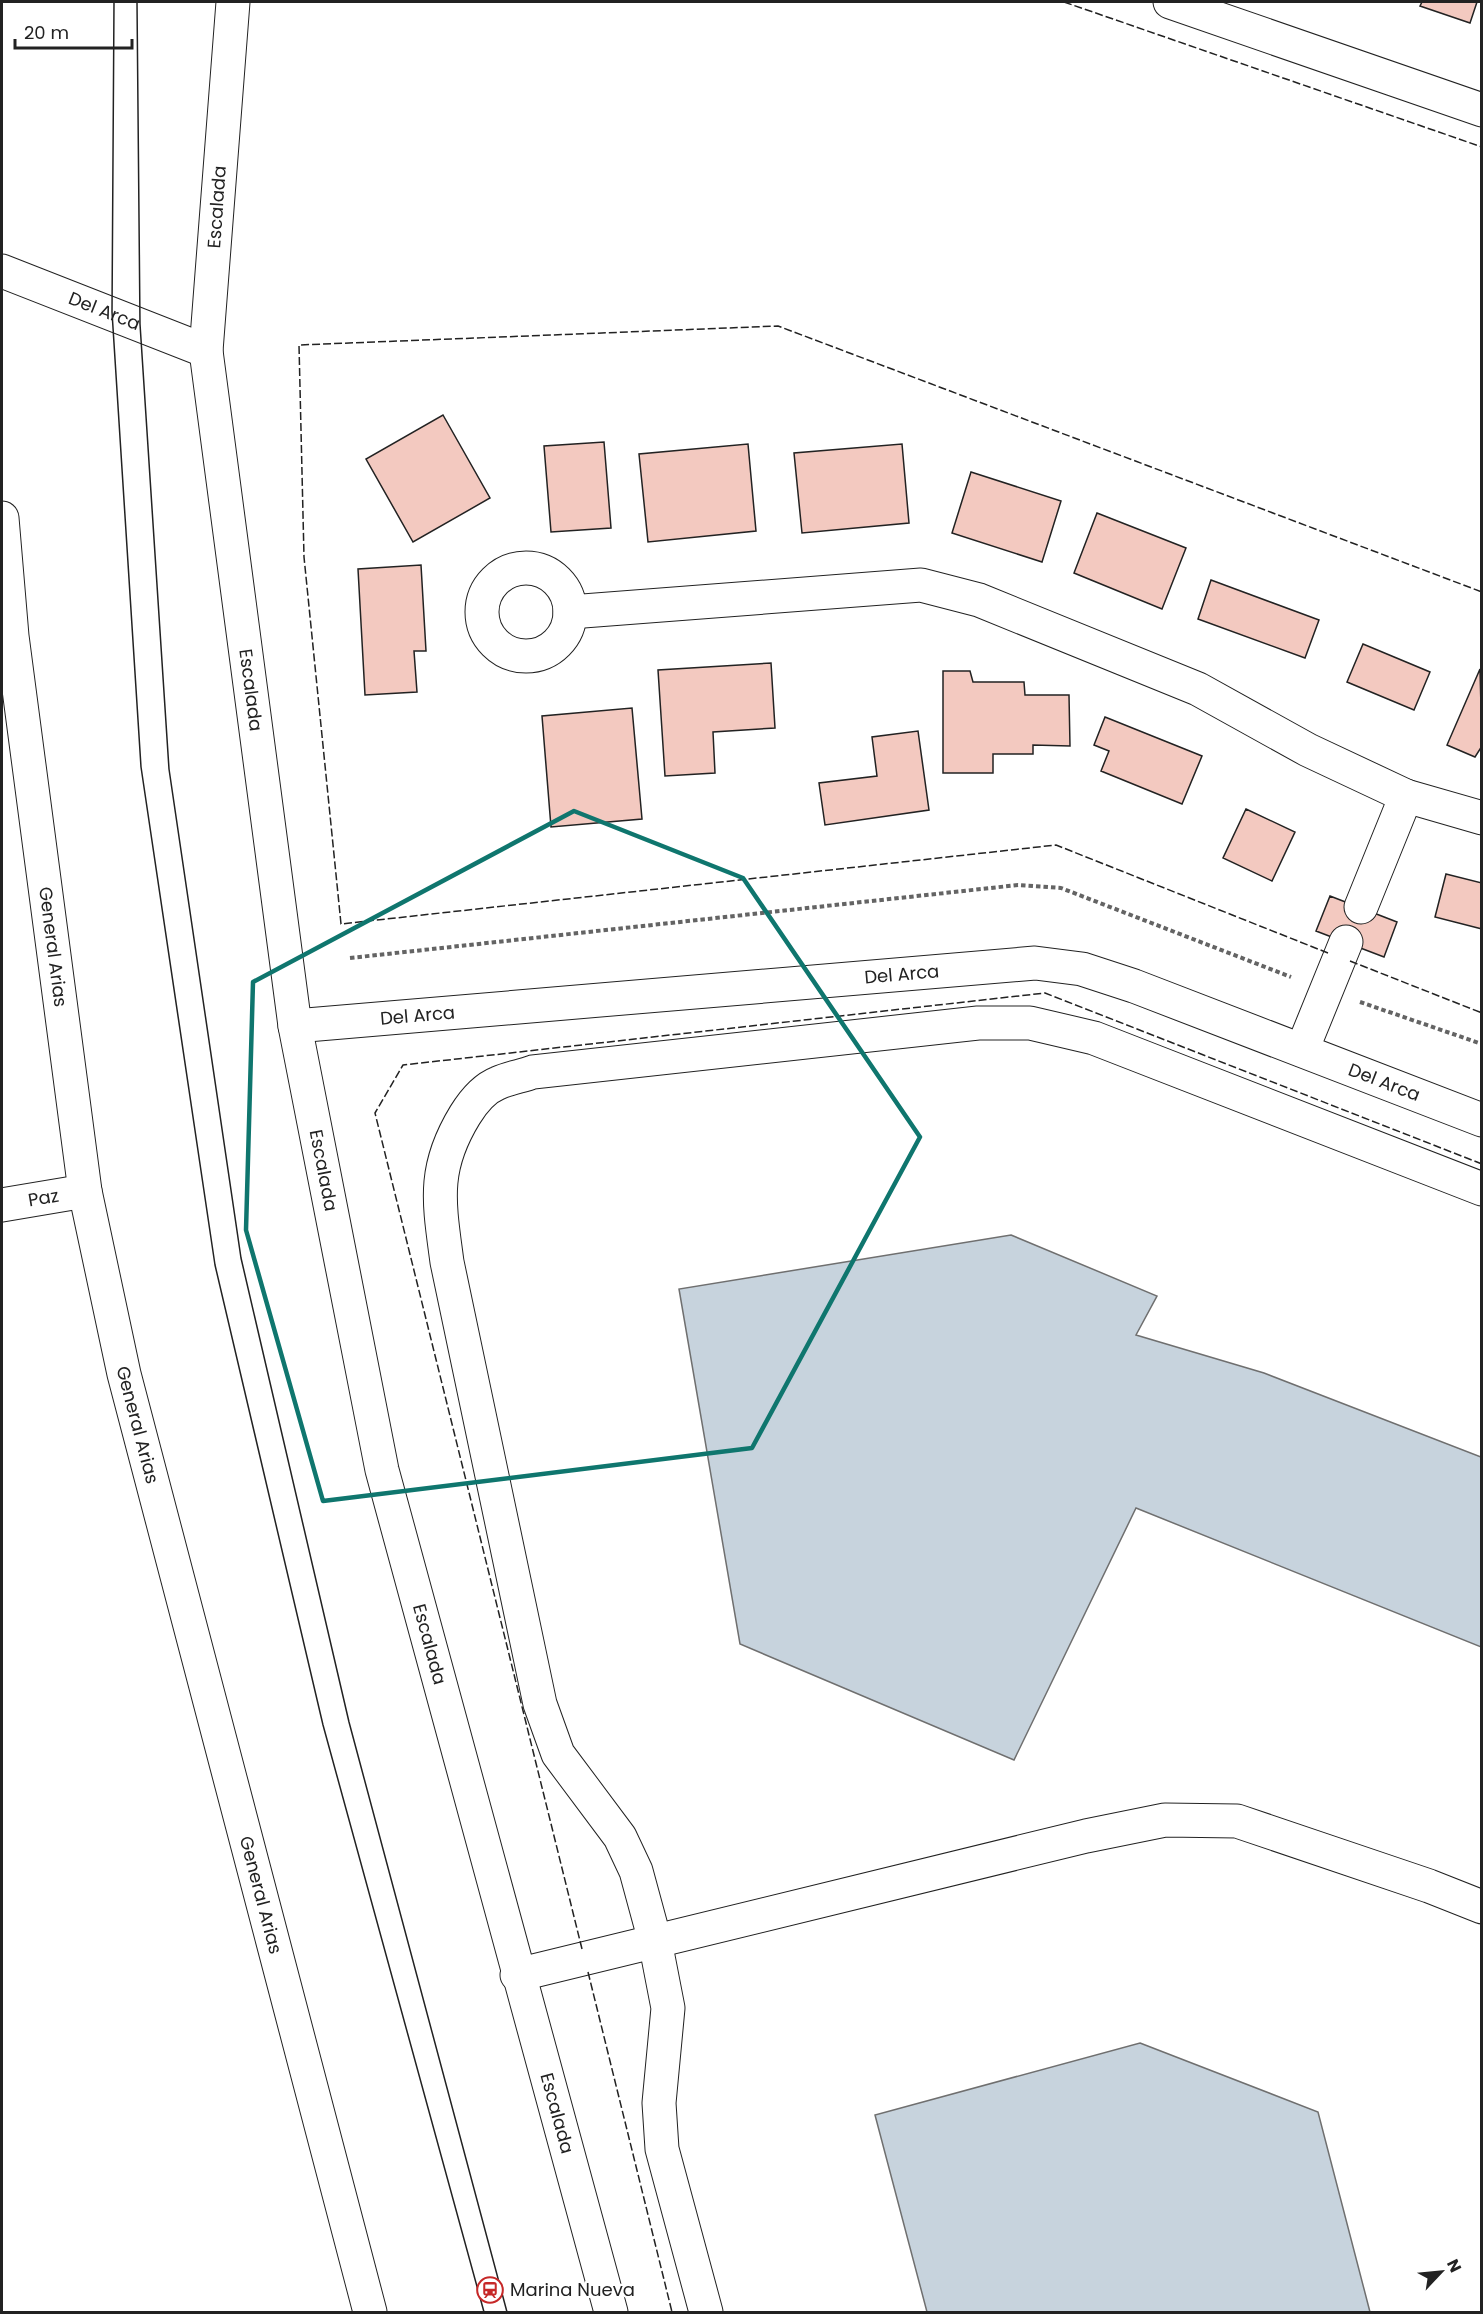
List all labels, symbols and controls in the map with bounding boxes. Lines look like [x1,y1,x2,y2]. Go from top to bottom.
scale bar [15,12,132,50]
text: 20 m [24,20,69,45]
street label: Escalada [201,165,232,249]
street label: Del Arca [65,285,144,336]
street label: Escalada [233,647,269,733]
street label: General Arias [33,885,74,1008]
street label: Del Arca [863,958,940,989]
street label: Del Arca [379,999,456,1031]
street label: Del Arca [1345,1057,1424,1107]
street label: Escalada [304,1127,344,1213]
street label: Paz [26,1183,61,1212]
street label: General Arias [111,1364,165,1486]
street label: Escalada [407,1601,453,1687]
street label: General Arias [234,1833,289,1957]
street label: Escalada [535,2070,580,2156]
north arrow [1411,2242,1471,2302]
text: N [1441,2255,1467,2276]
station icon: Marina Nueva [475,2275,505,2305]
place label: Marina Nueva [510,2277,635,2302]

